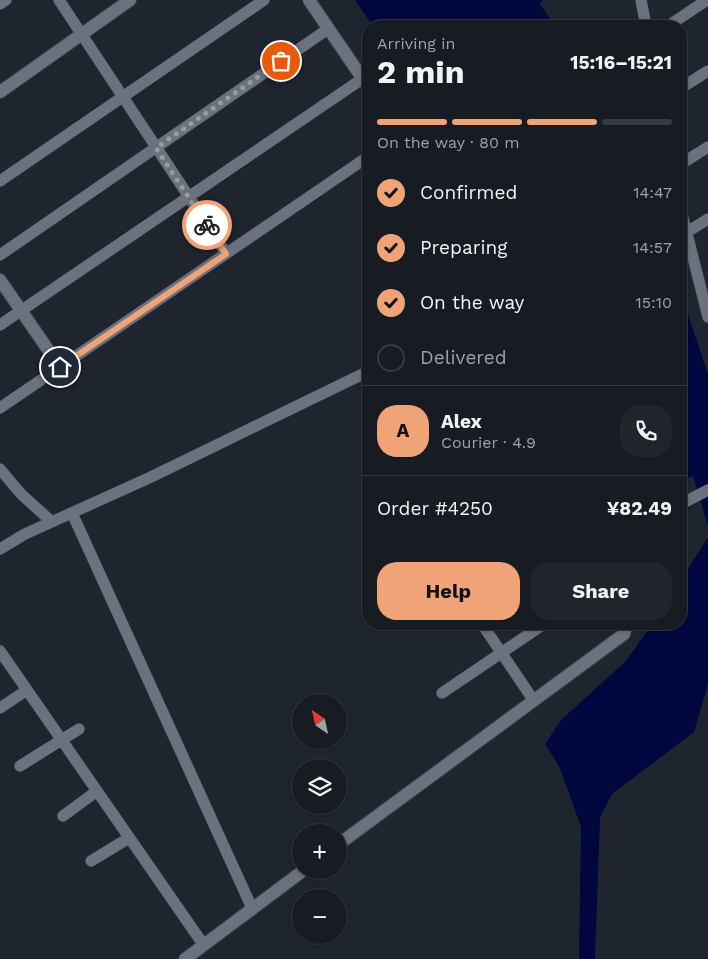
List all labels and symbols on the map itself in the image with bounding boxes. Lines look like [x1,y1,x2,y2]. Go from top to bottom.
pin [260,40,302,82]
courier [182,200,232,250]
pin [39,346,81,388]
north arrow [292,694,348,749]

